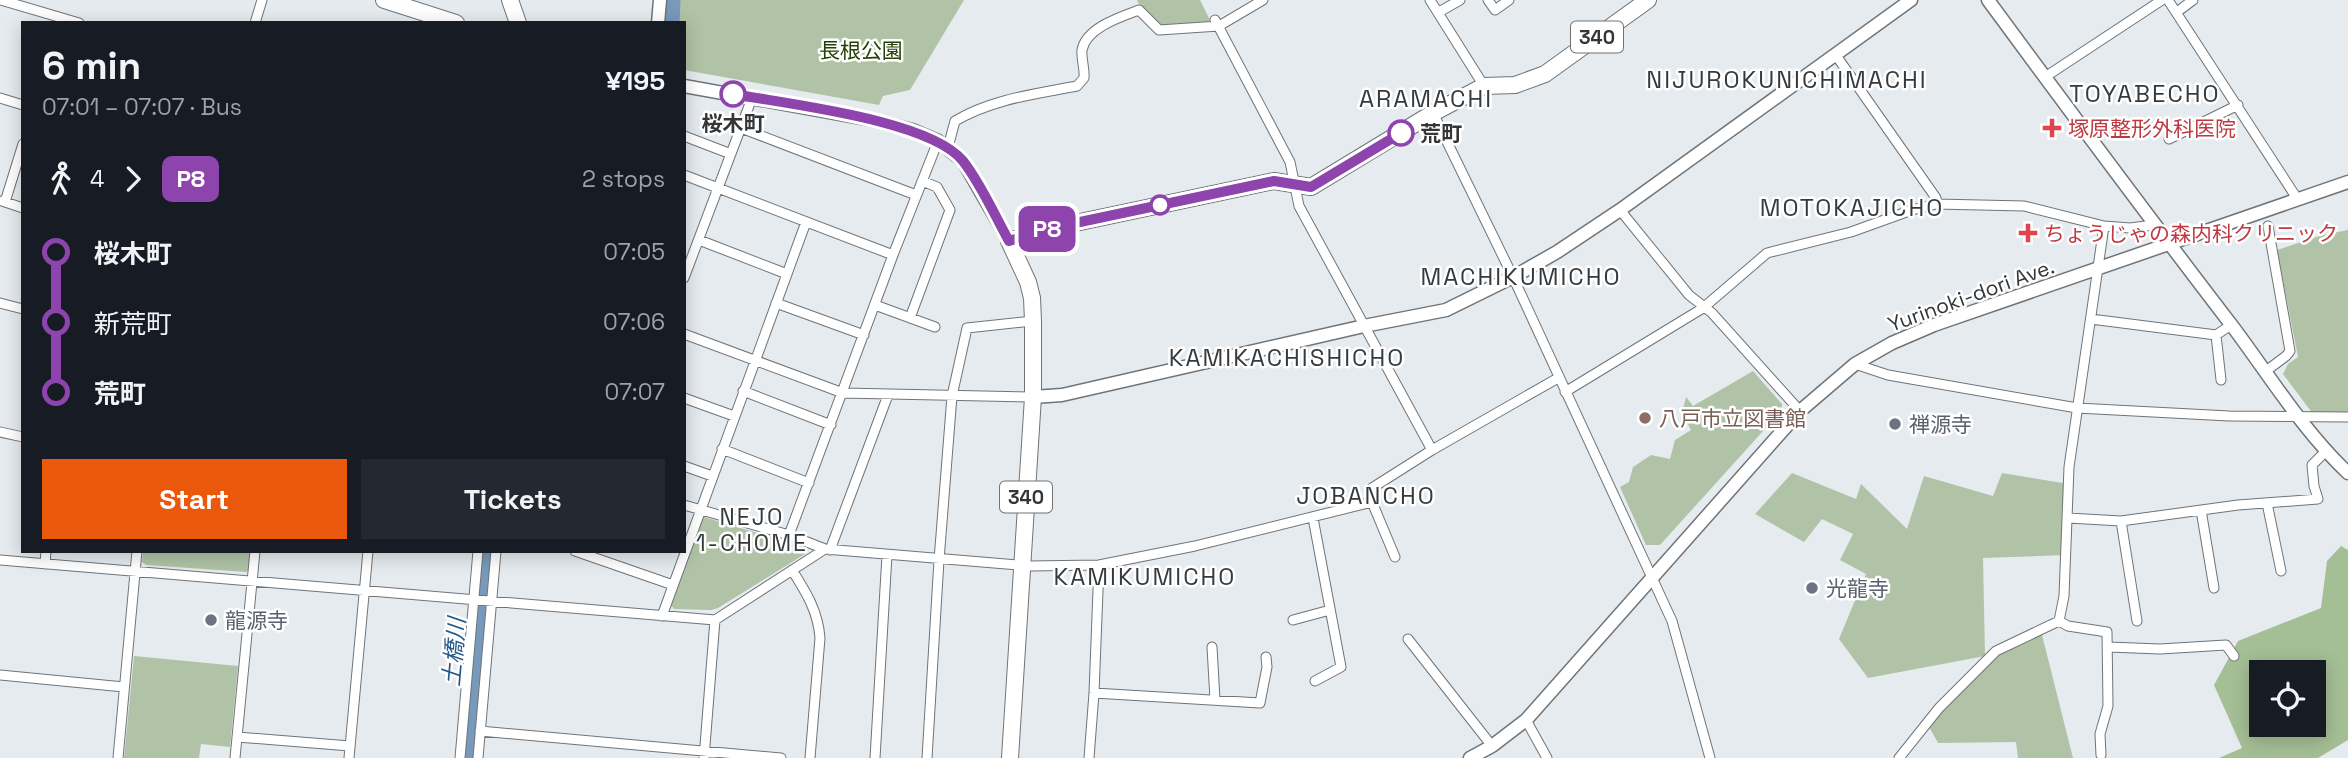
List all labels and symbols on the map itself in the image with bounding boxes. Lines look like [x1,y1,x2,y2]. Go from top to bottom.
road number: 340 [1571,22,1623,52]
park label: 長根公園 [819,37,903,64]
district label: NIJUROKUNICHIMACHI [1646,64,1928,95]
district label: TOYABECHO [2069,78,2221,109]
marker: 桜木町 [720,81,746,107]
district label: ARAMACHI [1359,83,1493,114]
place label: 桜木町 [702,110,765,137]
place label: 塚原整形外科医院 [2068,115,2236,142]
marker: 塚原整形外科医院 [2042,118,2062,138]
marker: 荒町 [1388,120,1414,146]
place label: 荒町 [1420,120,1462,147]
district label: MOTOKAJICHO [1760,192,1944,223]
unlabelled marker [1150,195,1170,215]
line badge: P8 [1016,206,1078,252]
place label: ちょうじゃの森内科クリニック [2044,220,2338,247]
marker: ちょうじゃの森内科クリニック [2018,223,2038,243]
street label: Yurinoki-dori Ave. [1884,252,2058,338]
district label: MACHIKUMICHO [1420,261,1622,292]
district label: KAMIKACHISHICHO [1169,342,1405,373]
place label: 八戸市立図書館 [1659,405,1806,432]
marker: 八戸市立図書館 [1637,410,1653,426]
place label: 禅源寺 [1909,411,1972,438]
marker: 禅源寺 [1887,416,1903,432]
district label: JOBANCHO [1296,480,1436,511]
road number: 340 [1000,482,1052,512]
district label: NEJO 1-CHOME [696,502,808,558]
district label: KAMIKUMICHO [1054,561,1236,592]
place label: 光龍寺 [1826,575,1889,602]
marker: 光龍寺 [1804,580,1820,596]
place label: 龍源寺 [225,607,288,634]
marker: 龍源寺 [203,612,219,628]
water label: 土橋川 [436,613,472,688]

